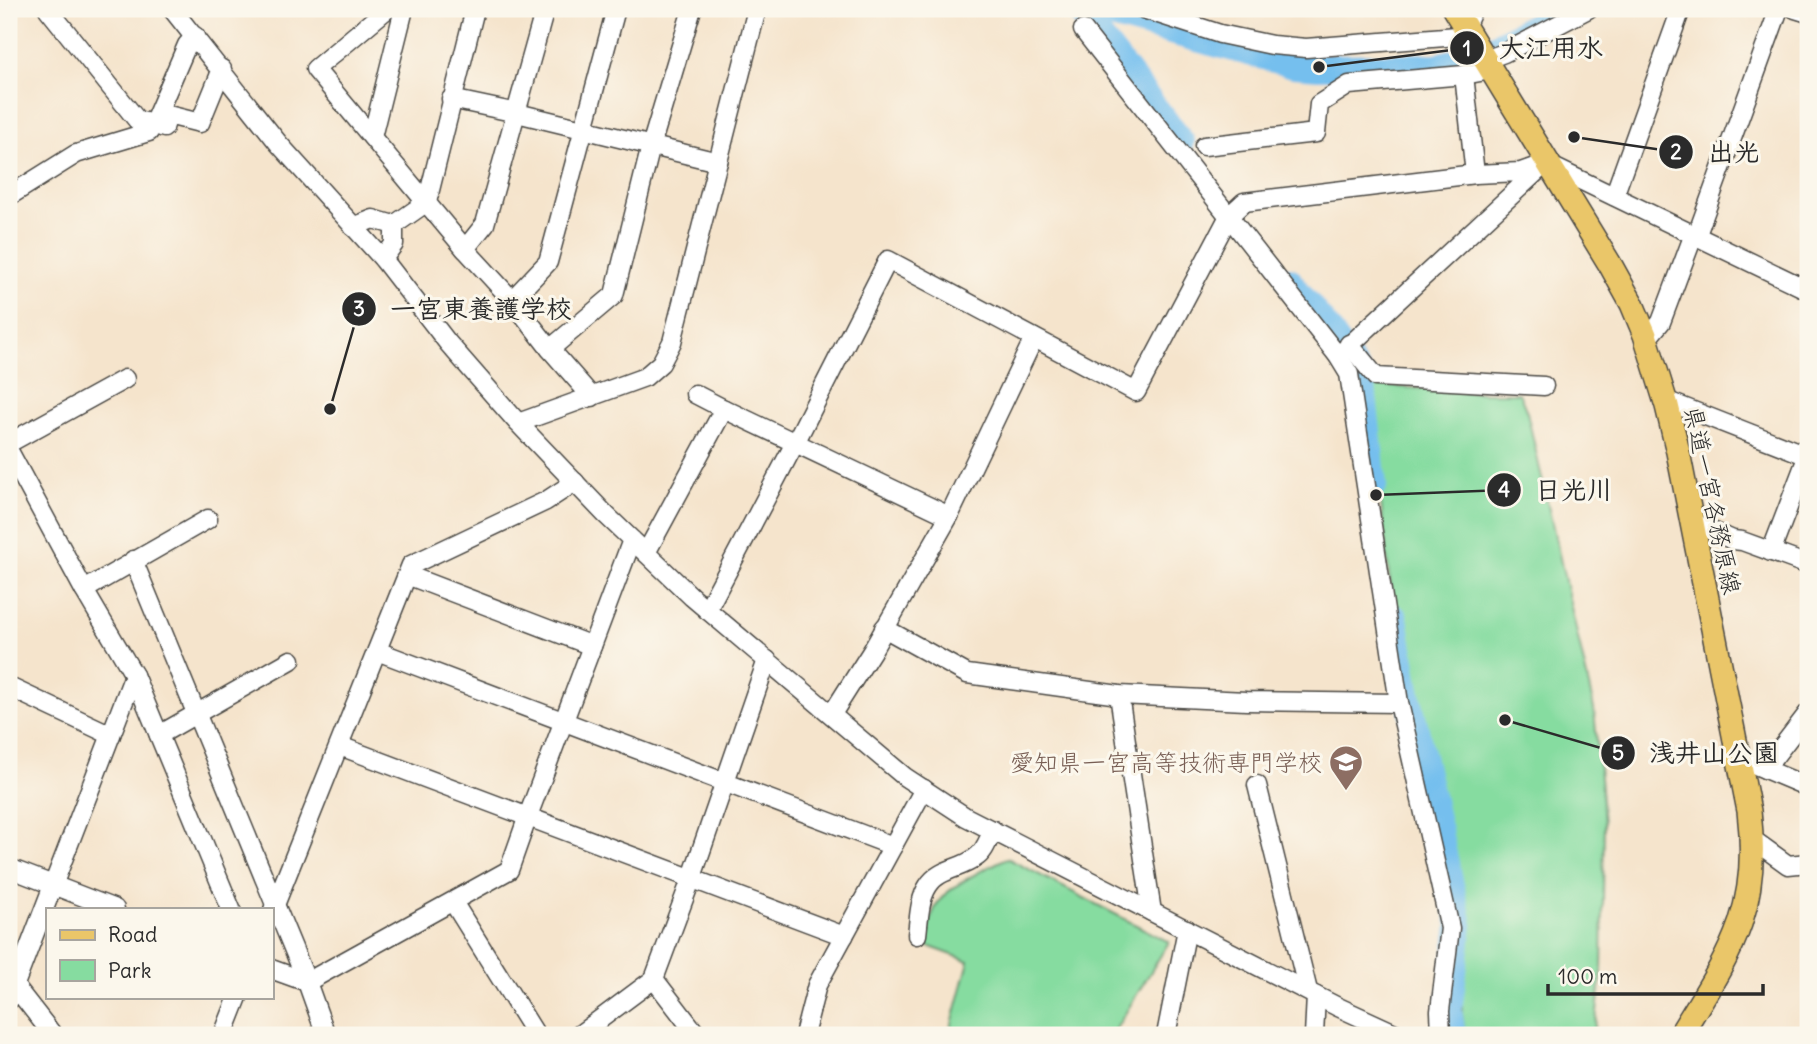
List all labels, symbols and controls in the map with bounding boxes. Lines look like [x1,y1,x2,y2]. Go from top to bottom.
callout: 大江用水 [1450,25,1617,72]
text: 大江用水 [1499,31,1603,64]
text: 1 [1463,35,1471,62]
callout: 出光 [1659,129,1774,176]
text: 出光 [1708,135,1760,168]
text: 2 [1670,138,1682,165]
callout: 一宮東養護学校 [341,286,586,333]
text: 一宮東養護学校 [390,292,572,325]
text: 3 [353,295,365,322]
street label: 県道一宮各務原線 [1678,403,1748,597]
callout: 日光川 [1486,466,1627,513]
text: 日光川 [1535,473,1613,506]
text: 4 [1498,476,1510,503]
callout: 浅井山公園 [1600,729,1793,776]
text: 浅井山公園 [1649,736,1779,769]
text: 5 [1612,739,1624,766]
school or university icon: 愛知県一宮高等技術専門学校 [1327,743,1365,792]
place label: 愛知県一宮高等技術専門学校 [1010,747,1322,777]
legend [46,908,273,998]
text: Road [108,921,157,948]
scale bar [1548,953,1763,997]
text: Park [108,957,151,984]
text: 100 m [1558,963,1617,990]

